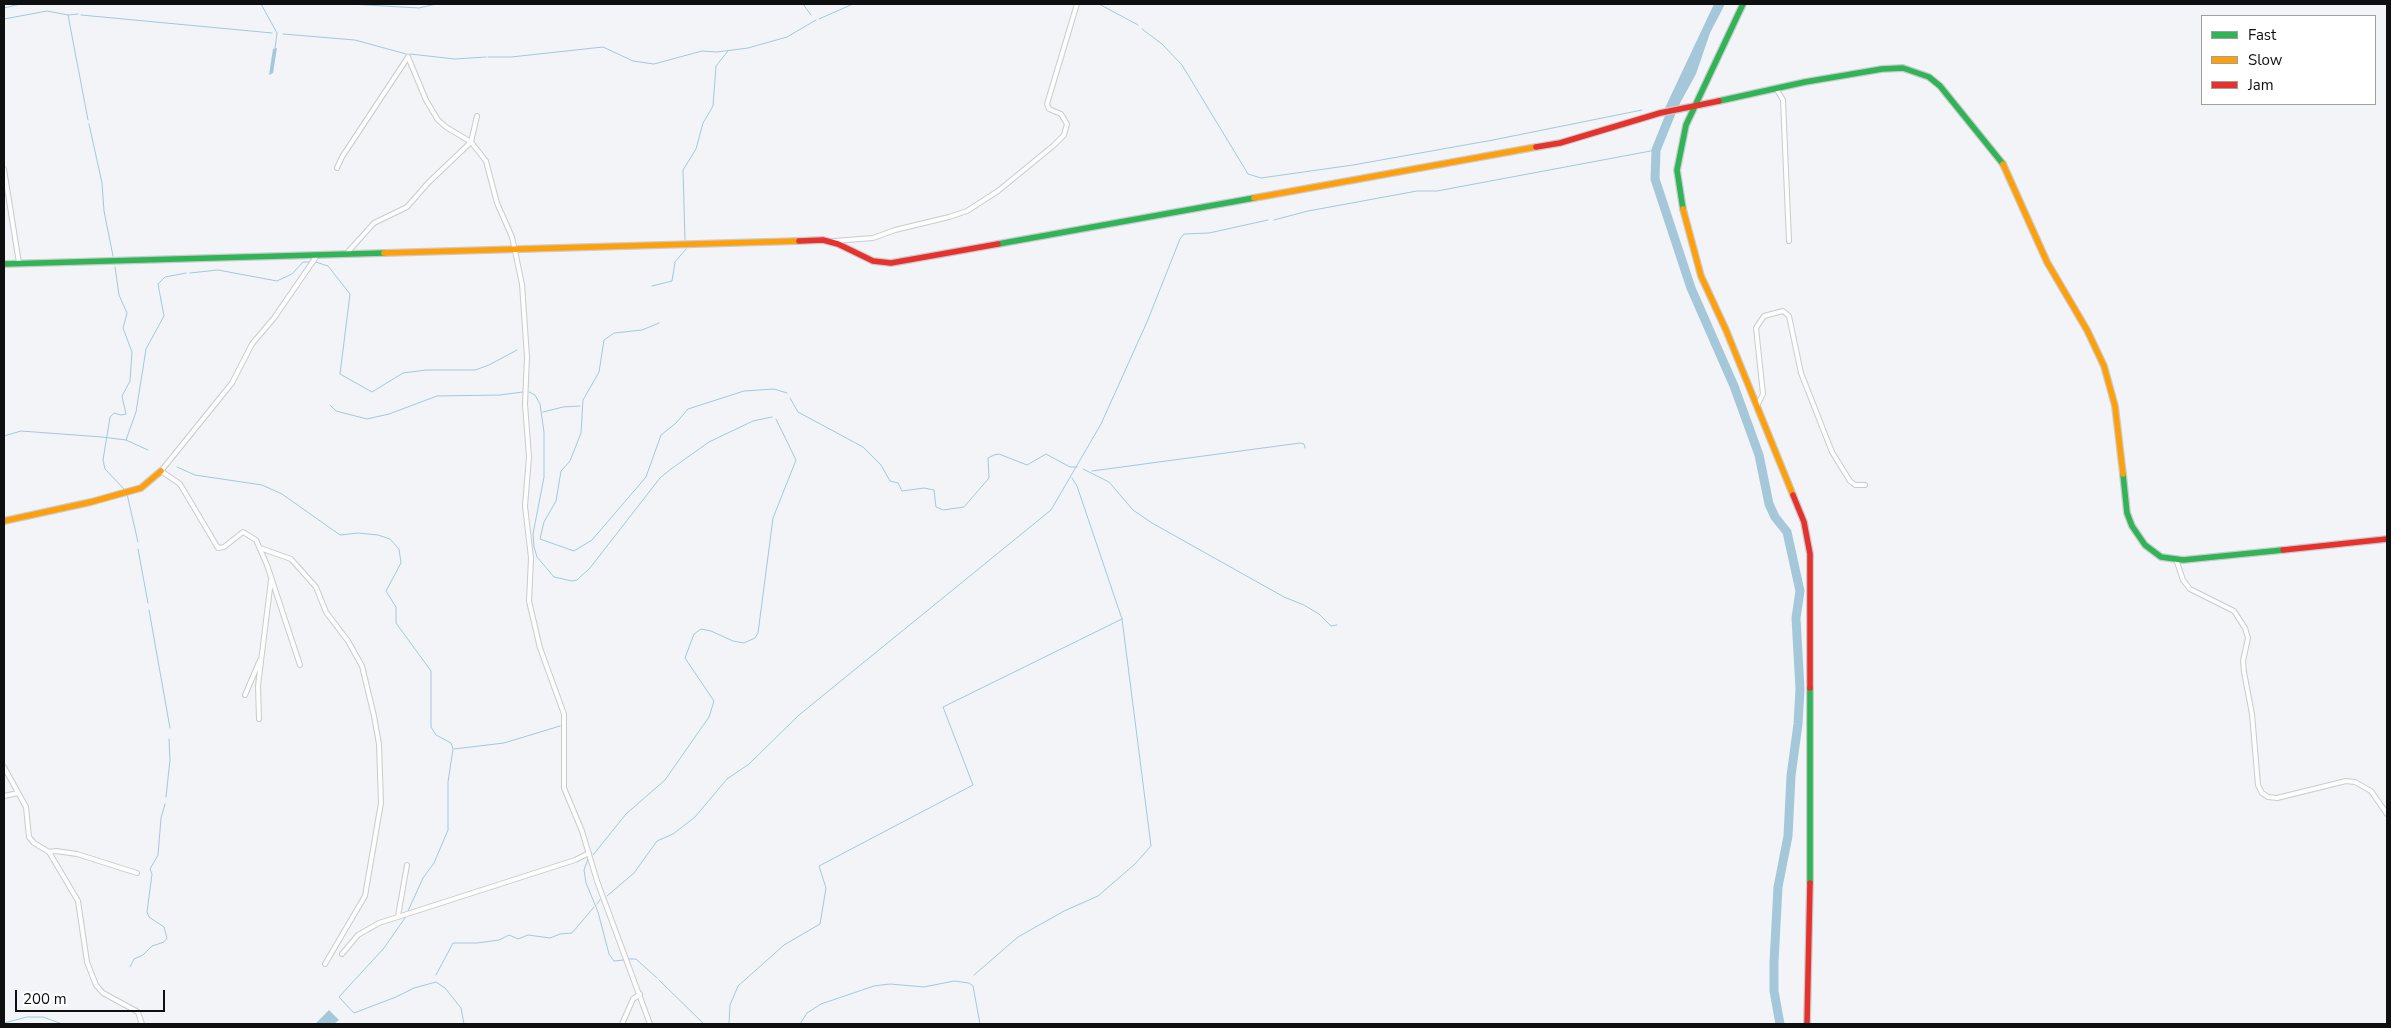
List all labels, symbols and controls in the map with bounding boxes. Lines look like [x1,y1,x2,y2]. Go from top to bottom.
legend [2201,15,2376,105]
text: Fast [2248,25,2276,45]
text: Slow [2248,50,2282,70]
text: Jam [2248,75,2274,95]
scale bar [18,980,168,1012]
text: 200 m [23,989,67,1009]

